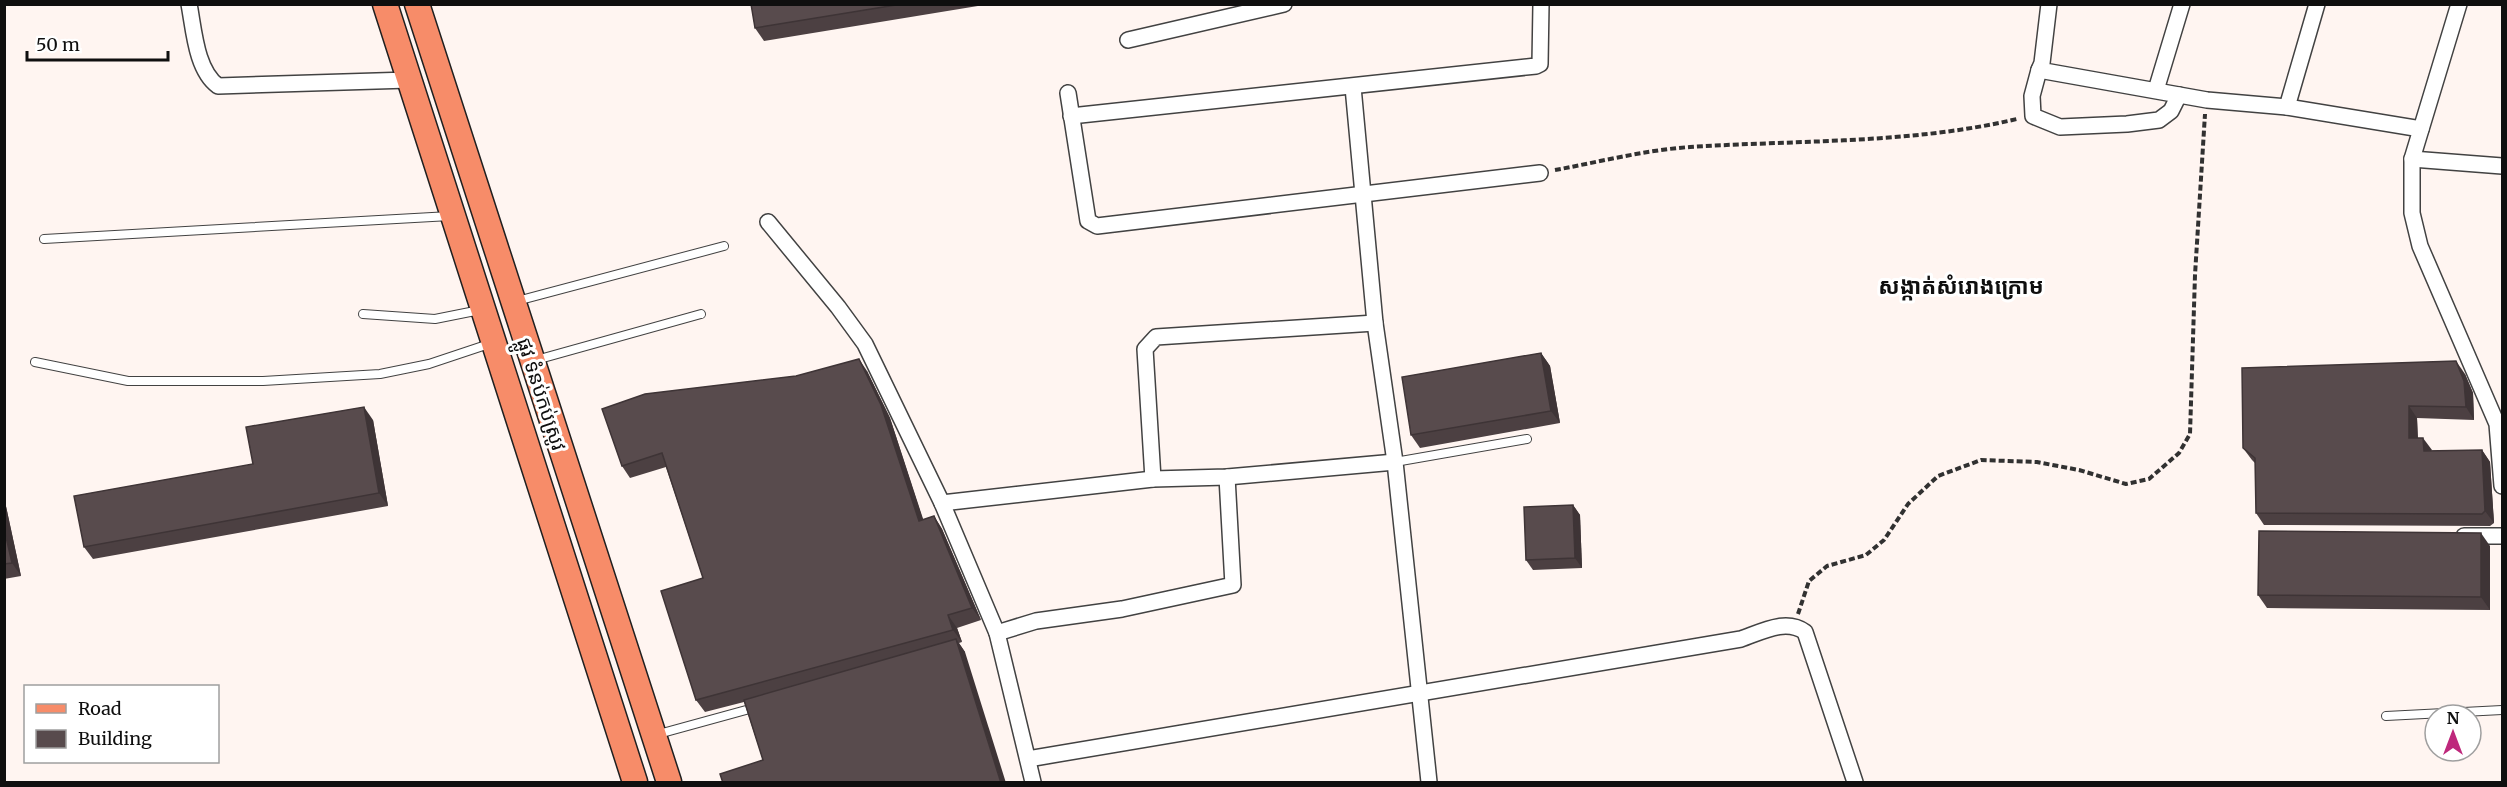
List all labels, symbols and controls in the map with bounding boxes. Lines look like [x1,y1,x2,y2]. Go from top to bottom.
scale bar [27,24,168,62]
text: 50 m [36,33,80,56]
district label: សង្កាត់សំរោងក្រោម [1878,272,2044,301]
street label: ផ្លូវ ទំនប់កប់ស្រូវ [505,334,572,456]
legend [24,685,219,763]
text: Road [78,697,122,720]
north arrow [2423,703,2483,763]
text: N [2447,708,2460,728]
text: Building [78,727,152,750]

